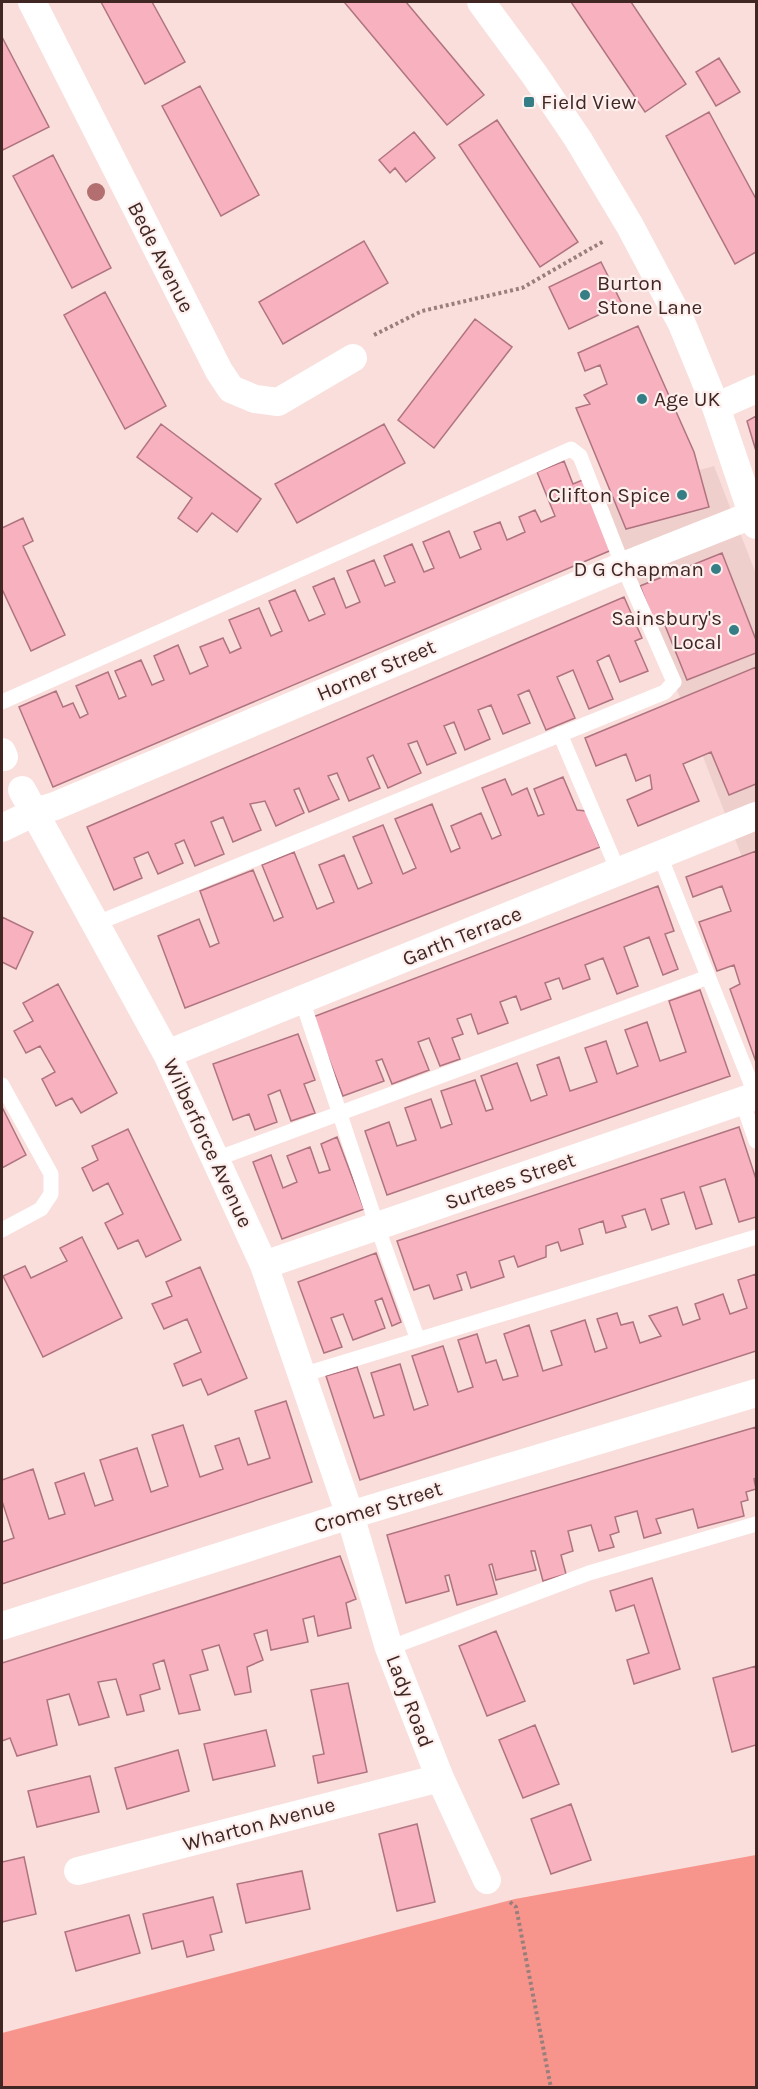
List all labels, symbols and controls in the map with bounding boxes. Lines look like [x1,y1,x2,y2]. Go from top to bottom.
place label: Field View [541,90,636,114]
marker: Field View [522,95,536,109]
street label: Bede Avenue [123,198,199,316]
place label: Burton Stone Lane [597,271,702,319]
marker: Burton Stone Lane [578,288,592,302]
place label: Age UK [654,387,720,411]
marker: Age UK [635,392,649,406]
place label: Clifton Spice [548,483,670,507]
marker: Clifton Spice [675,488,689,502]
place label: D G Chapman [573,557,704,581]
marker: D G Chapman [709,562,723,576]
place label: Sainsbury's Local [611,606,722,654]
marker: Sainsbury's Local [727,623,741,637]
street label: Horner Street [313,634,439,706]
street label: Garth Terrace [399,901,525,971]
street label: Wilberforce Avenue [158,1055,258,1231]
street label: Surtees Street [442,1147,578,1215]
street label: Cromer Street [311,1476,445,1538]
street label: Lady Road [381,1651,439,1751]
street label: Wharton Avenue [180,1792,338,1856]

